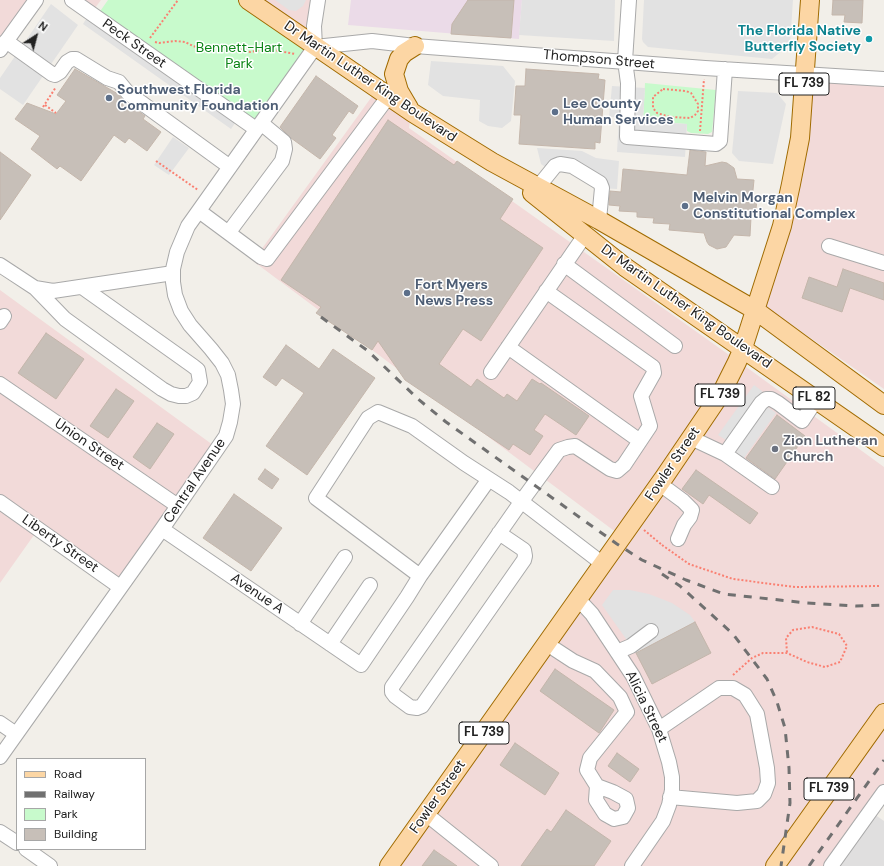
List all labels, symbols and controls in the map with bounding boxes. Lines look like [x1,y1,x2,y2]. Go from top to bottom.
north arrow [16,16,56,56]
street label: Peck Street [99,16,169,72]
text: N [36,18,50,34]
street label: Dr Martin Luther King Boulevard [281,18,459,146]
place label: The Florida Native Butterfly Society [738,23,861,56]
marker: The Florida Native Butterfly Society [864,34,874,44]
park label: Bennett-Hart Park [196,40,282,72]
street label: Thompson Street [542,47,656,73]
road number: FL 739 [779,73,829,95]
place label: Southwest Florida Community Foundation [117,82,279,114]
marker: Southwest Florida Community Foundation [104,93,114,103]
place label: Lee County Human Services [563,96,674,128]
marker: Lee County Human Services [550,107,560,117]
place label: Melvin Morgan Constitutional Complex [693,190,856,222]
marker: Melvin Morgan Constitutional Complex [680,201,690,211]
street label: Dr Martin Luther King Boulevard [597,241,775,373]
place label: Fort Myers News Press [415,277,493,310]
marker: Fort Myers News Press [402,288,412,298]
road number: FL 739 [695,384,745,406]
road number: FL 82 [793,387,835,409]
street label: Union Street [51,416,127,474]
street label: Fowler Street [642,424,704,504]
place label: Zion Lutheran Church [783,433,878,466]
street label: Central Avenue [160,435,230,527]
marker: Zion Lutheran Church [770,444,780,454]
street label: Liberty Street [19,512,101,576]
street label: Avenue A [227,570,287,618]
street label: Alicia Street [621,668,671,746]
road number: FL 739 [459,722,509,744]
street label: Fowler Street [407,757,469,837]
legend [16,758,146,850]
text: Road [54,766,82,782]
road number: FL 739 [804,778,854,800]
text: Railway [54,786,95,802]
text: Park [54,806,78,822]
text: Building [54,826,98,842]

